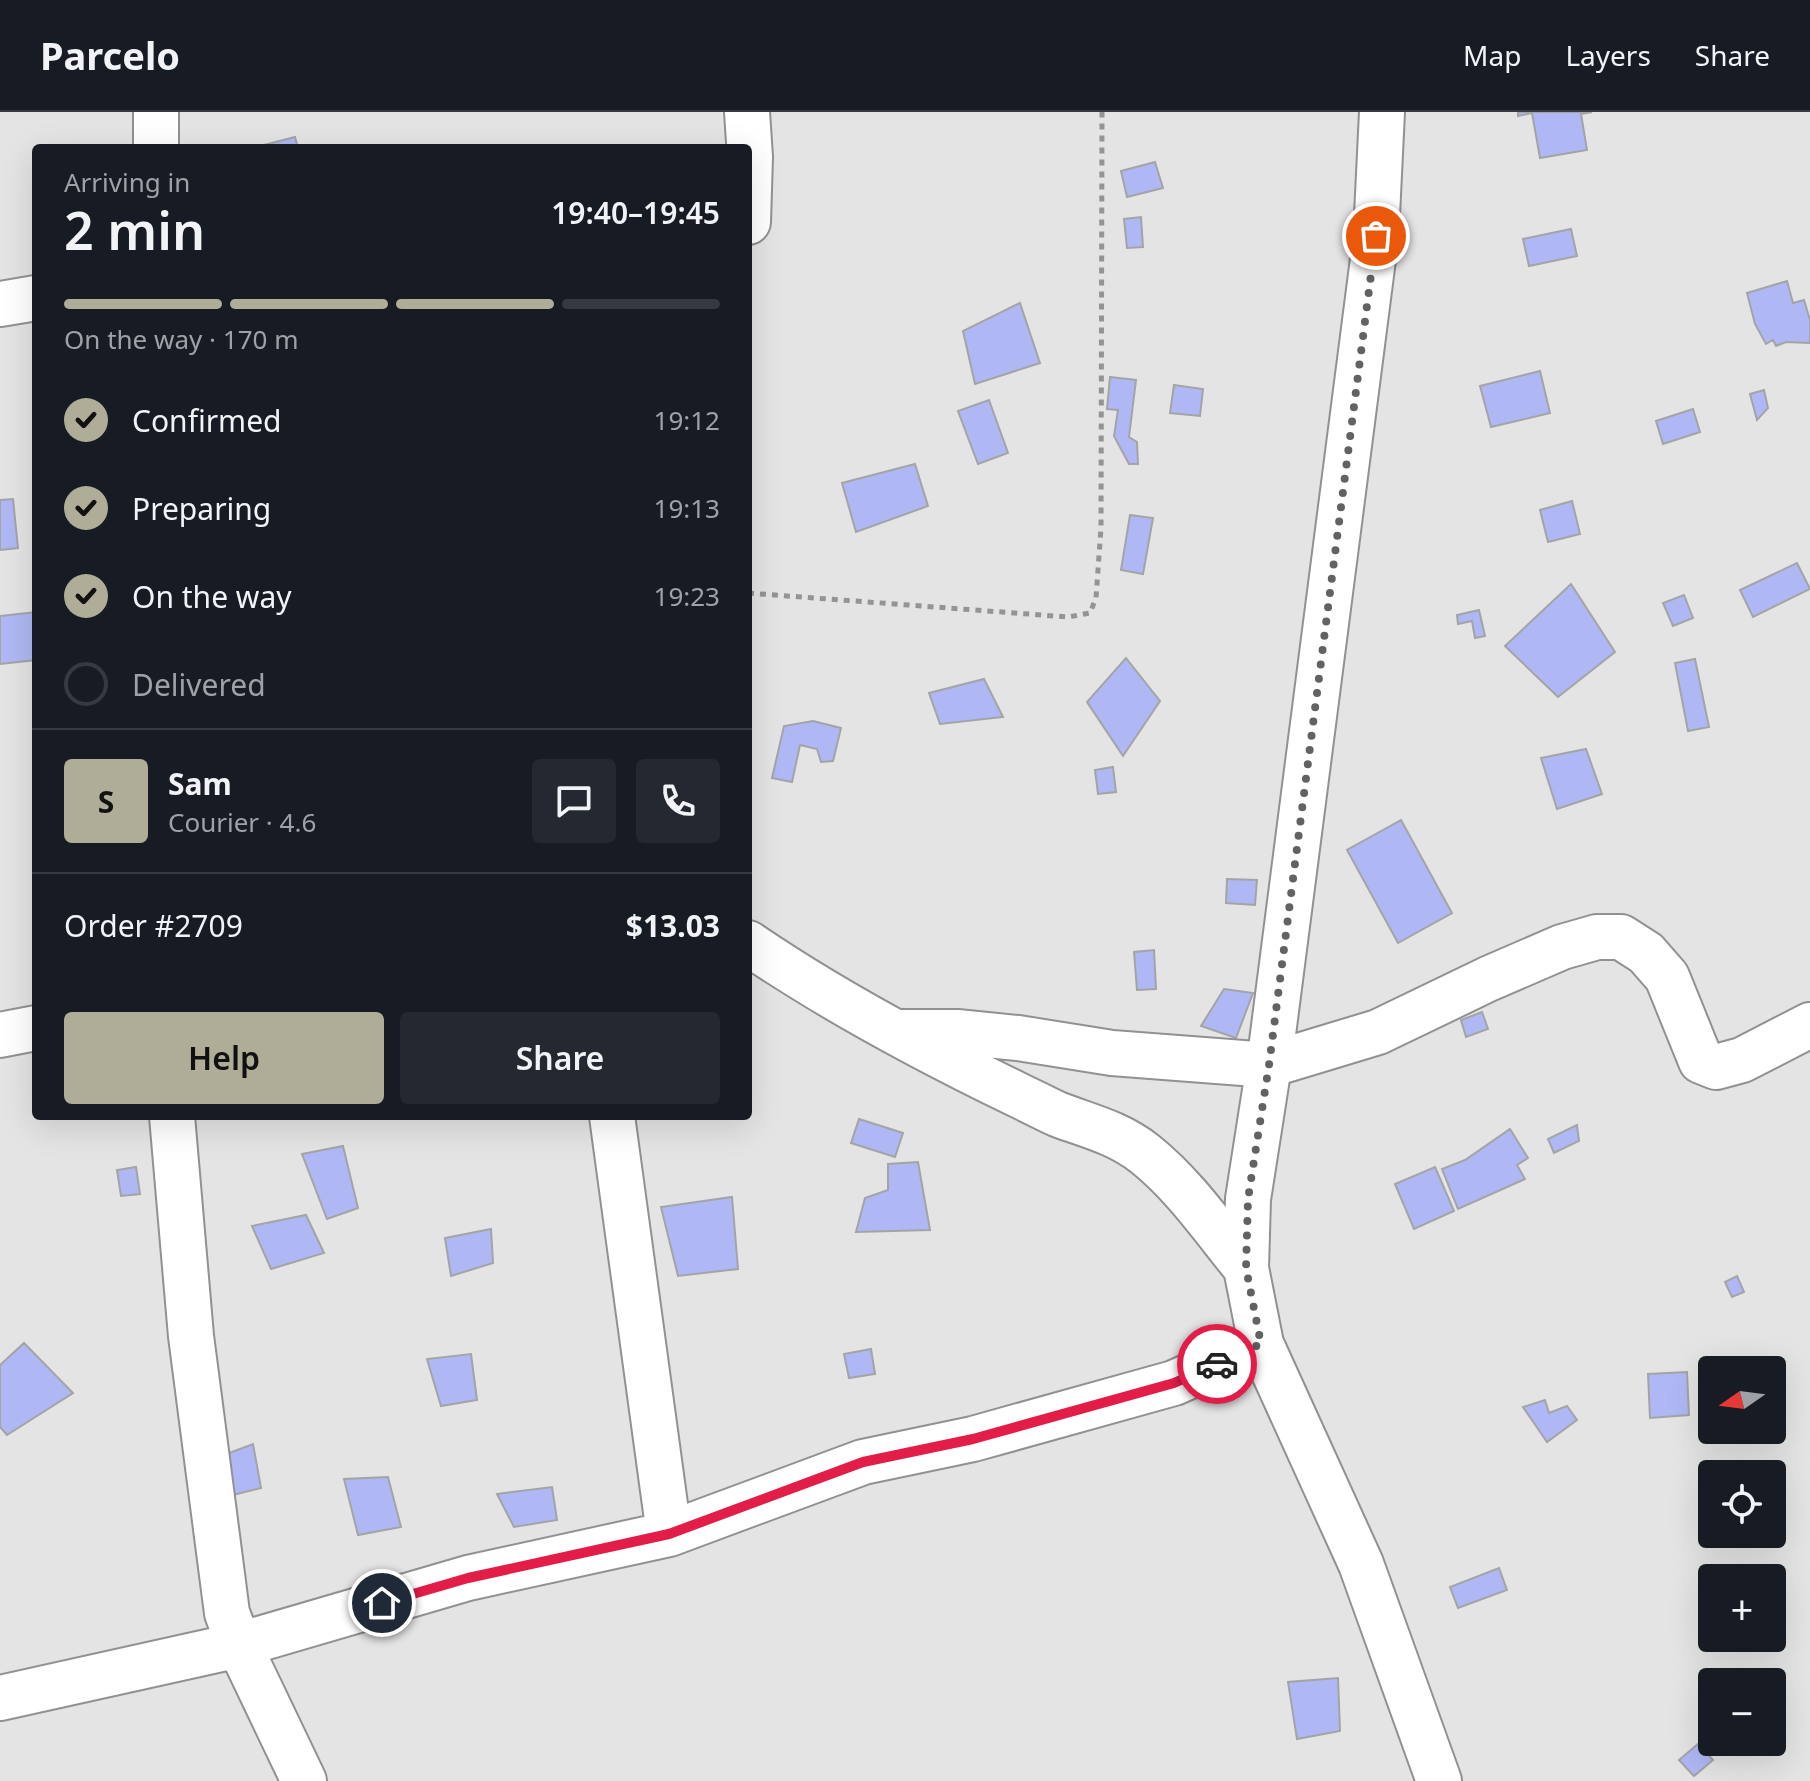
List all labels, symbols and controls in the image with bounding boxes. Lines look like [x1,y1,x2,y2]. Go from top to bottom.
text: Parcelo [40,29,180,81]
text: Map [1463,36,1521,74]
text: Layers [1565,36,1651,74]
text: Share [1695,36,1770,74]
text: Arriving in [64,164,190,200]
text: 19:40–19:45 [551,192,720,233]
text: 2 min [64,194,205,265]
pin [1342,202,1410,270]
icon: bag [1354,214,1398,258]
text: On the way · 170 m [64,321,298,357]
icon: check [64,398,108,442]
text: Confirmed [132,400,282,441]
text: 19:12 [654,402,720,438]
icon: check [64,486,108,530]
text: Preparing [132,488,271,529]
text: 19:13 [654,490,720,526]
icon: check [64,574,108,618]
text: On the way [132,576,292,617]
text: 19:23 [654,578,720,614]
text: Delivered [132,664,266,705]
button: chat [532,759,616,843]
button: phone [636,759,720,843]
text: Sam [168,763,232,804]
text: S [98,781,114,822]
text: Courier · 4.6 [168,804,316,840]
text: Order #2709 [64,905,243,946]
text: $13.03 [626,905,720,946]
button: Help [64,1012,384,1104]
button: Share [400,1012,720,1104]
courier [1177,1324,1257,1404]
icon: car [1195,1342,1239,1386]
north arrow [1698,1356,1786,1444]
map controls [1698,1356,1786,1756]
button: locate [1698,1460,1786,1548]
button: + [1698,1564,1786,1652]
pin [348,1569,416,1637]
icon: home [360,1581,404,1625]
button: − [1698,1668,1786,1756]

